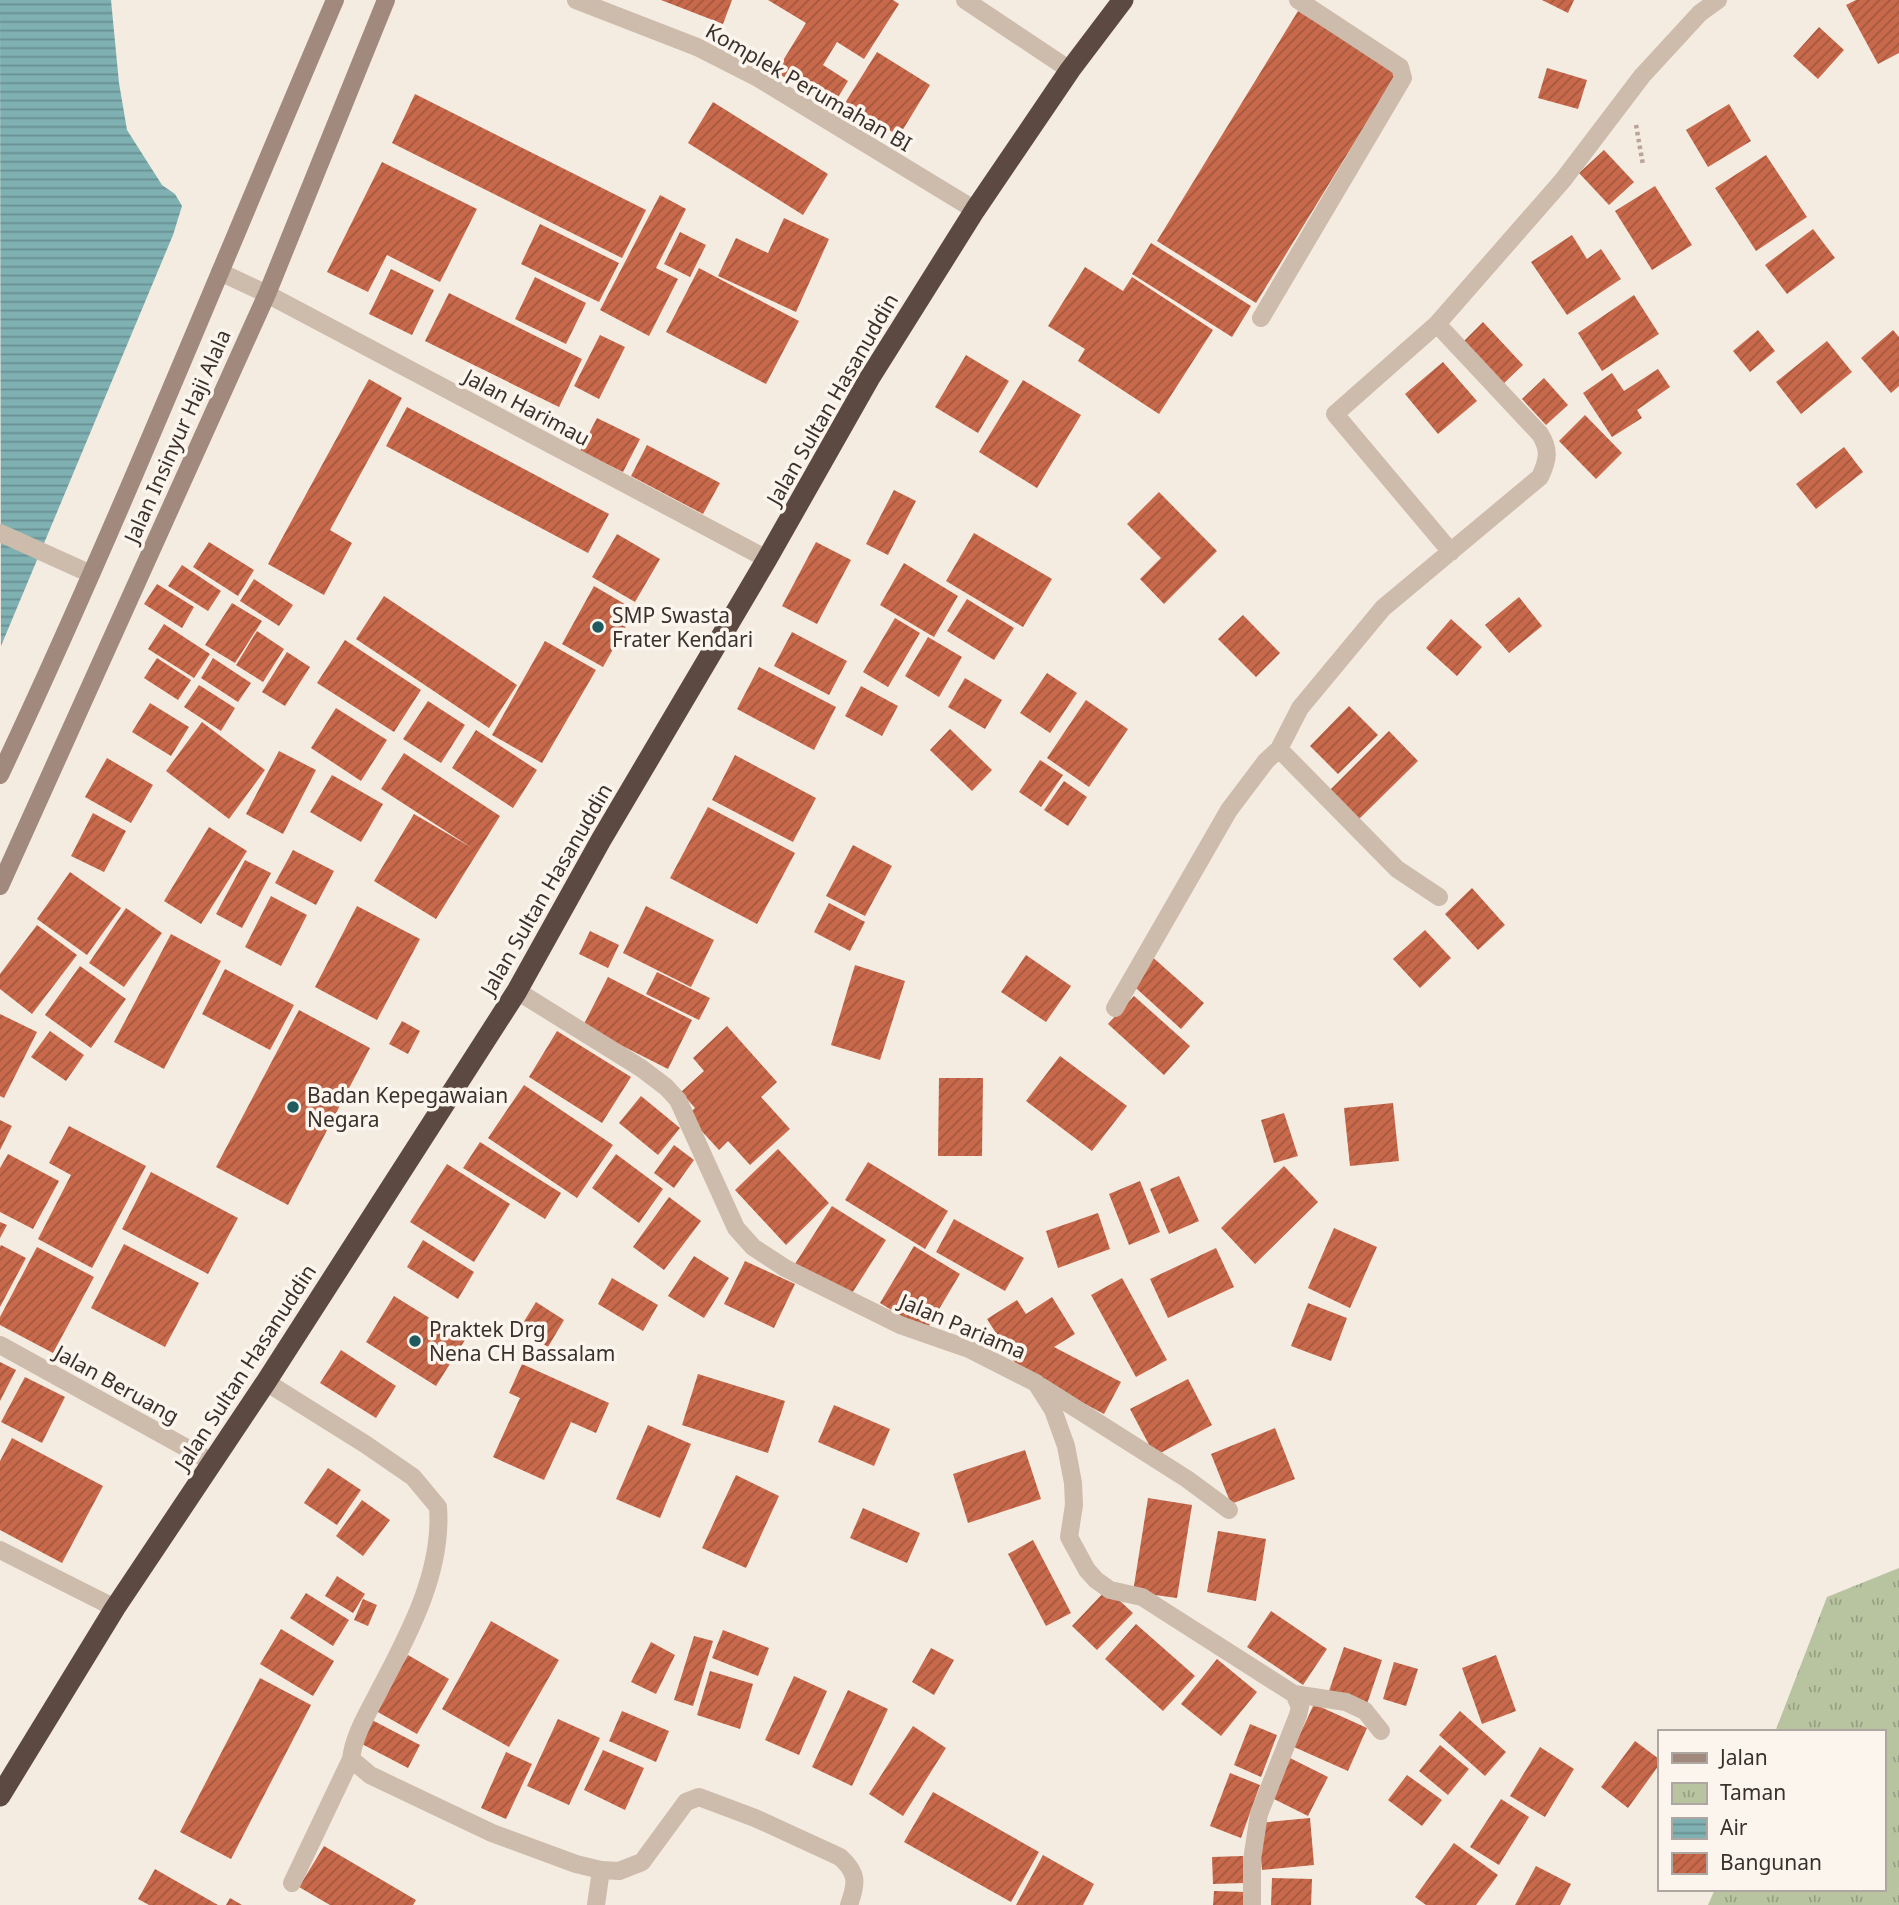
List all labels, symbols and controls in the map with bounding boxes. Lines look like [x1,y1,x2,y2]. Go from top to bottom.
street label: Komplek Perumahan BI [701,16,917,158]
street label: Jalan Sultan Hasanuddin [759,288,904,512]
street label: Jalan Insinyur Haji Alala [116,325,237,549]
street label: Jalan Harimau [457,361,595,452]
place label: SMP Swasta Frater Kendari [612,601,753,653]
marker: SMP Swasta Frater Kendari [590,619,606,635]
street label: Jalan Sultan Hasanuddin [473,778,618,1002]
place label: Badan Kepegawaian Negara [307,1081,508,1133]
marker: Badan Kepegawaian Negara [285,1099,301,1115]
street label: Jalan Sultan Hasanuddin [167,1259,322,1477]
street label: Jalan Pariama [894,1286,1031,1365]
place label: Praktek Drg Nena CH Bassalam [429,1315,615,1367]
marker: Praktek Drg Nena CH Bassalam [407,1333,423,1349]
street label: Jalan Beruang [48,1337,184,1430]
legend [1658,1730,1885,1891]
text: Jalan [1718,1743,1768,1771]
text: Taman [1720,1778,1786,1806]
text: Air [1720,1813,1748,1841]
text: Bangunan [1720,1848,1822,1876]

